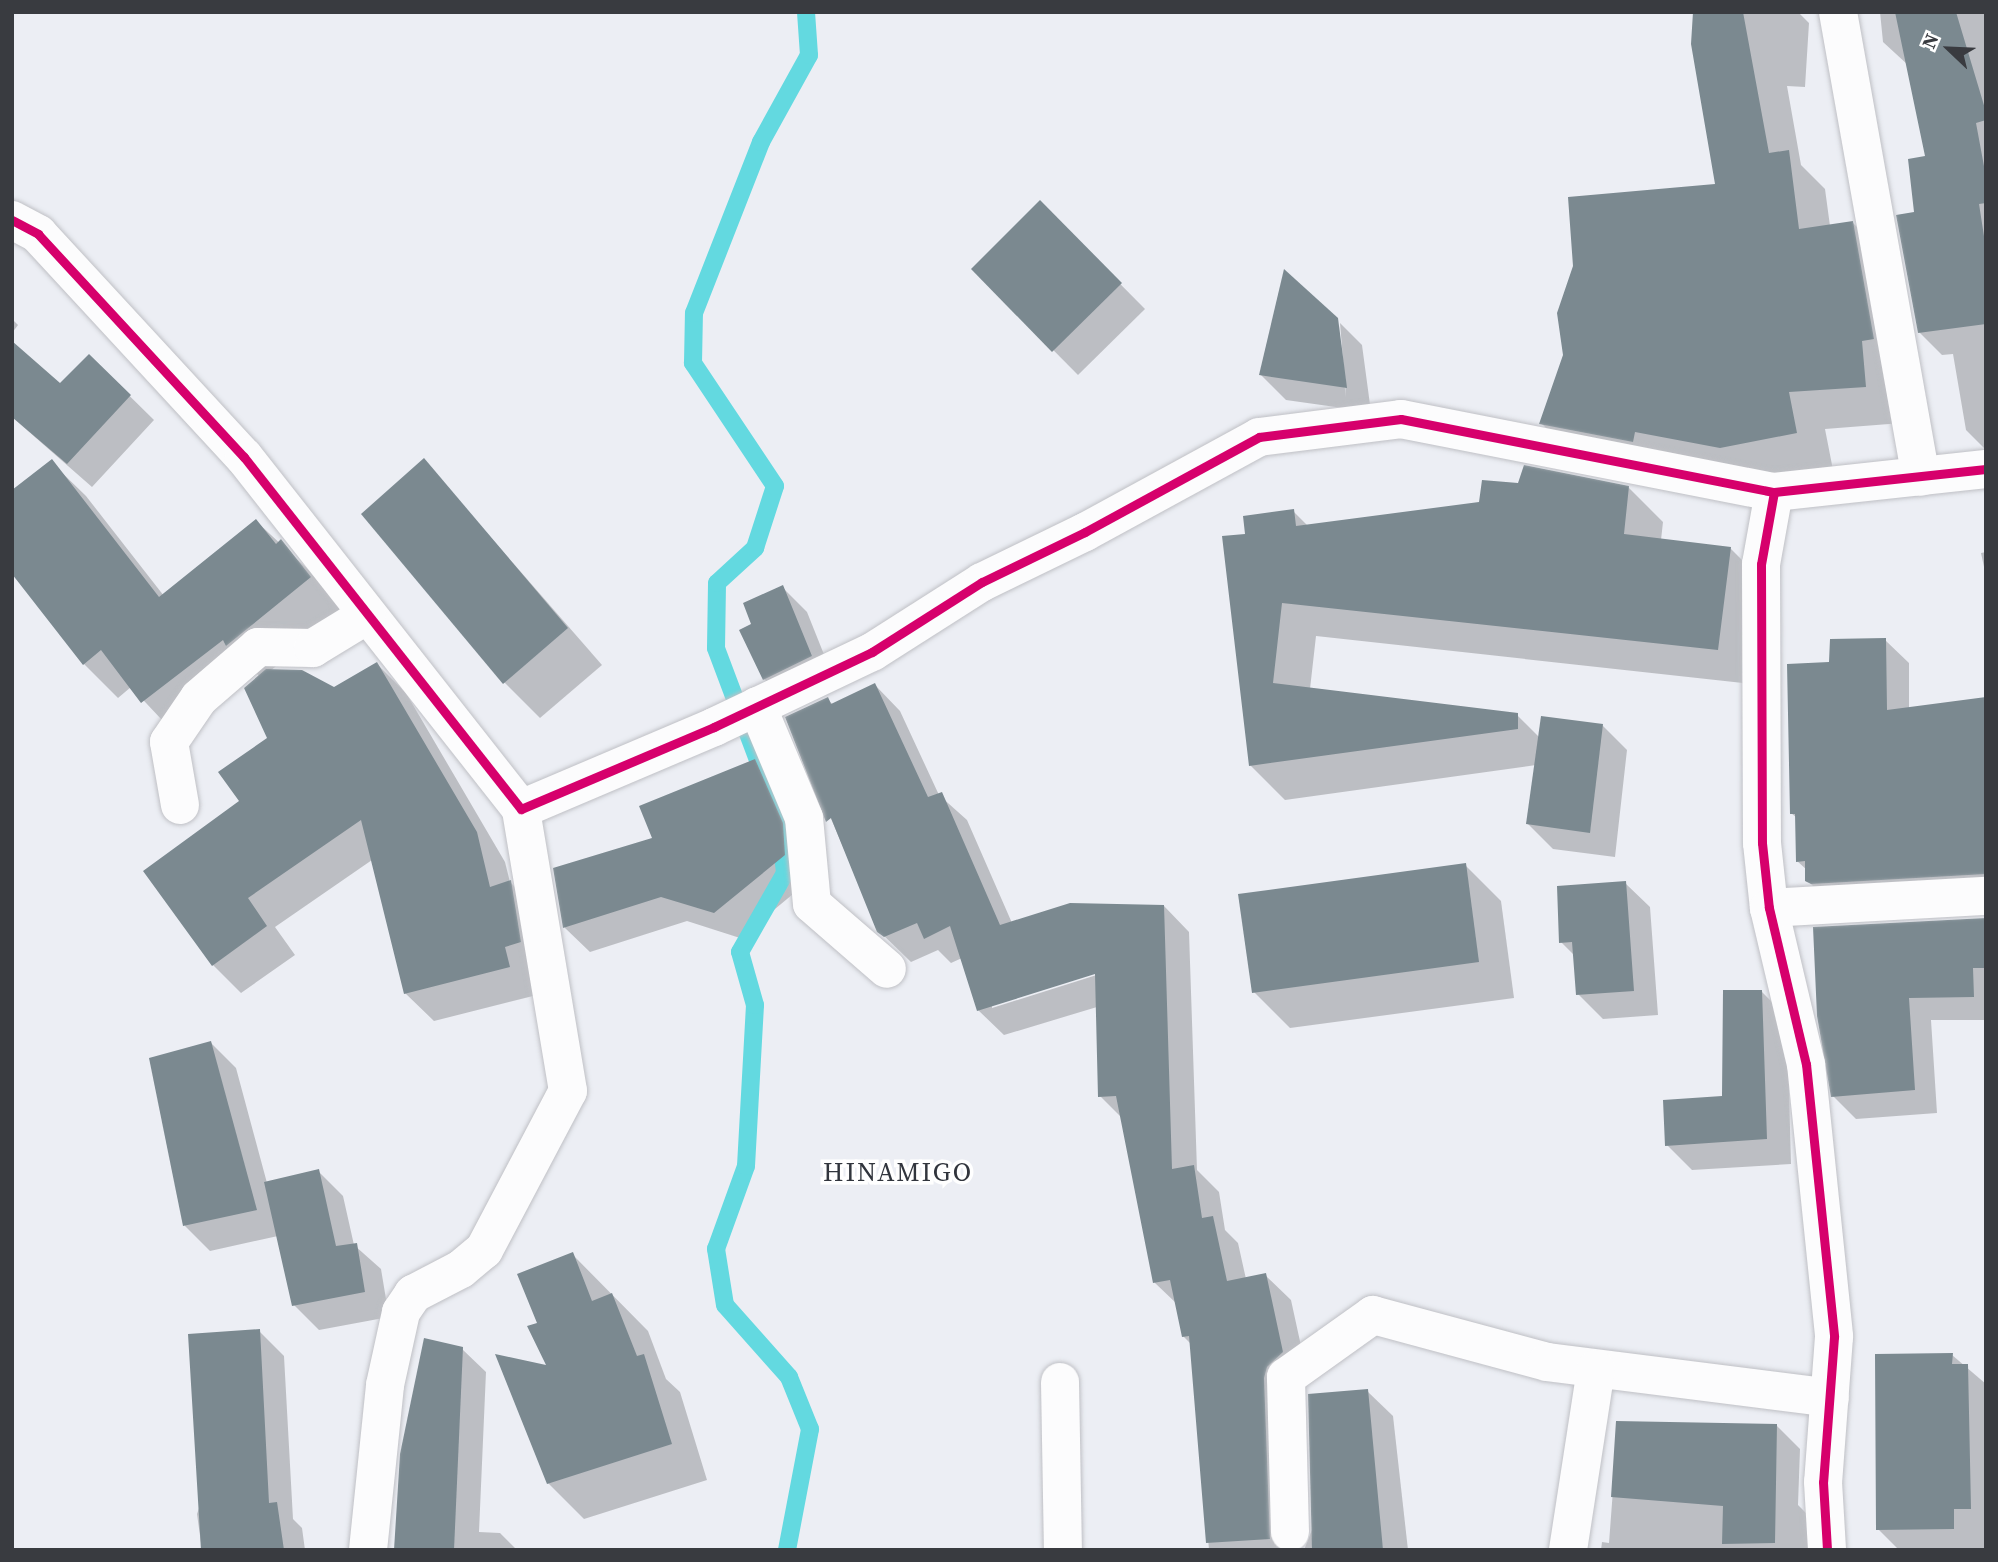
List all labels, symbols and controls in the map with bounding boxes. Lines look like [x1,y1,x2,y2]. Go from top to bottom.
north arrow [1914,14,1984,84]
text: N [1915,29,1944,52]
district label: HINAMIGO [824,1157,972,1189]

